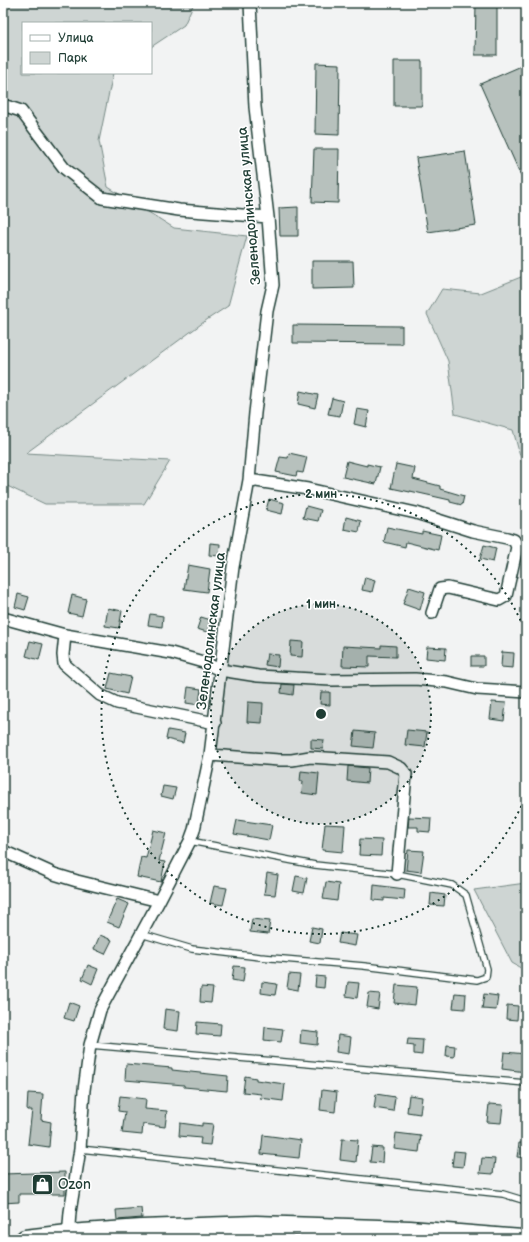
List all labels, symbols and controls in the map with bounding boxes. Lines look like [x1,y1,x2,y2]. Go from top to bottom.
legend [22,22,152,74]
text: Улица [58,31,94,46]
text: Парк [58,51,88,66]
street label: Зеленодолинская улица [234,126,264,286]
text: 2 мин [305,487,337,502]
street label: Зеленодолинская улица [193,551,229,711]
text: 1 мин [306,597,336,612]
centre of rings [314,707,328,721]
shop icon: Ozon [30,1171,56,1197]
place label: Ozon [58,1176,91,1193]

